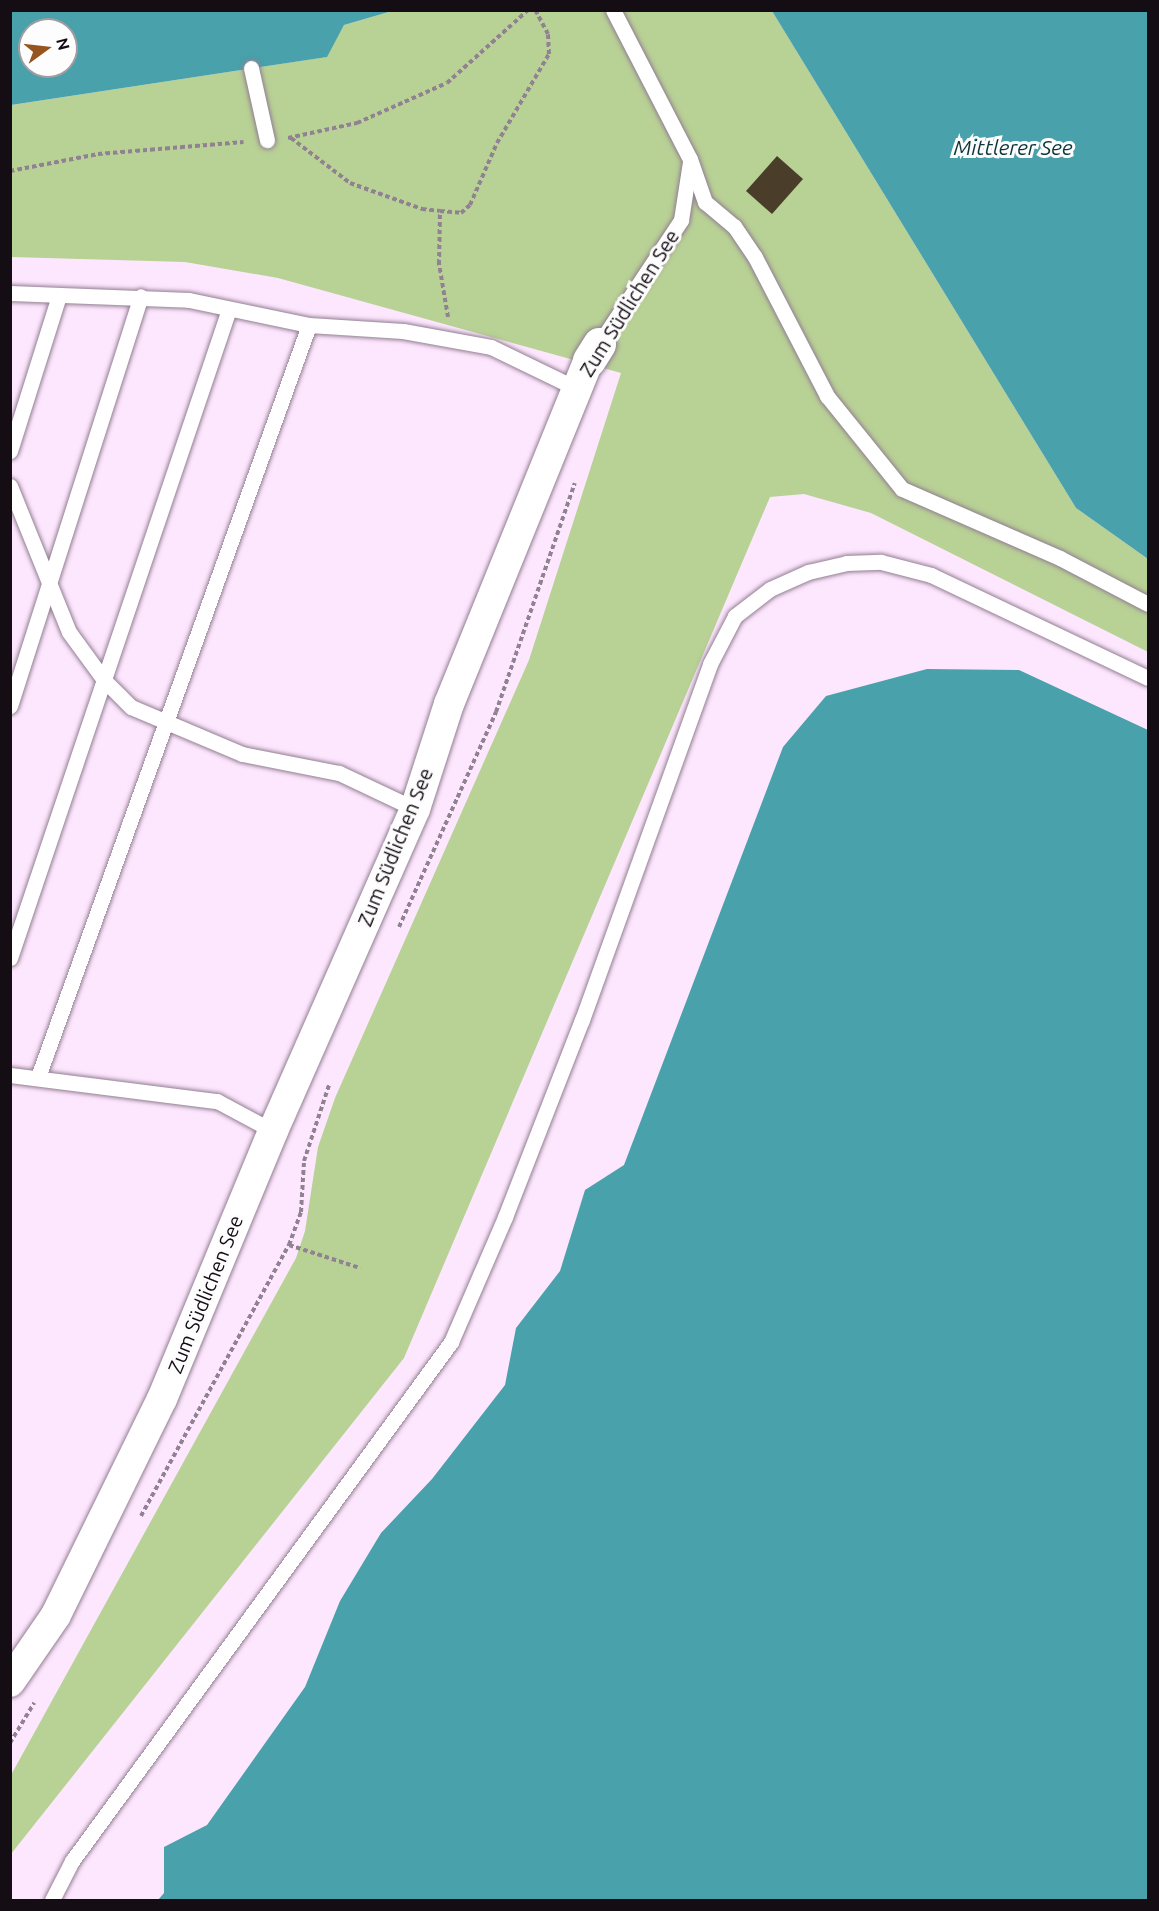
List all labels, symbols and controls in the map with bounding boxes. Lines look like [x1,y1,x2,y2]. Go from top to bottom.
north arrow [18,18,78,78]
text: N [53,36,74,52]
water label: Mittlerer See [953,134,1073,160]
street label: Zum Südlichen See [574,225,684,381]
street label: Zum Südlichen See [352,764,438,930]
street label: Zum Südlichen See [162,1211,248,1377]

